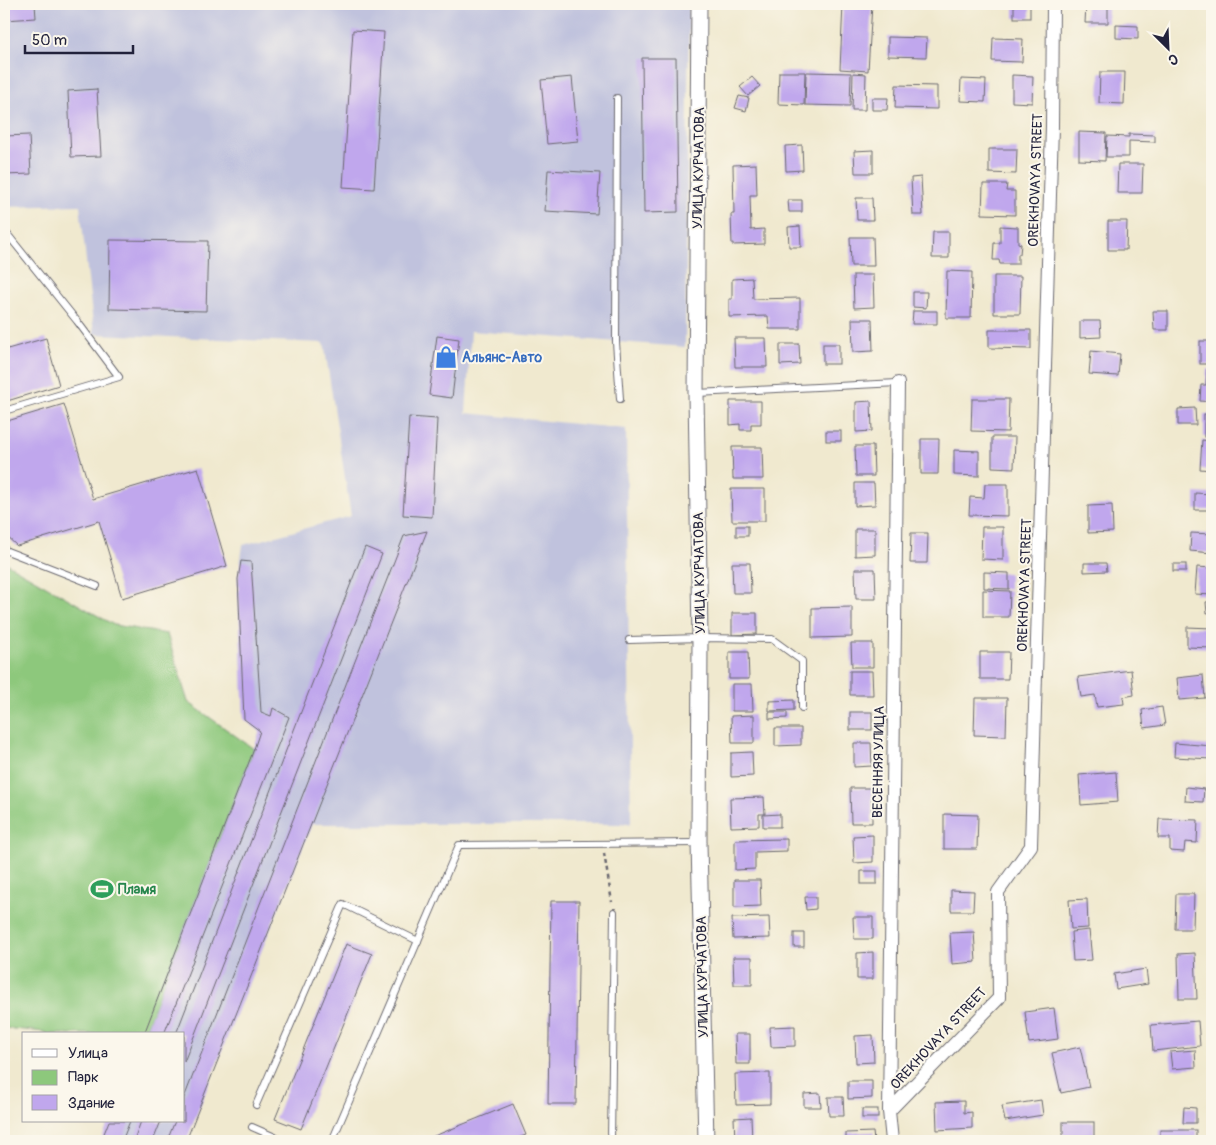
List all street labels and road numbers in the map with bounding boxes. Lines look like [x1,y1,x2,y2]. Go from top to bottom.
street label: УЛИЦА КУРЧАТОВА [689,107,708,229]
street label: OREKHOVAYA STREET [1025,113,1046,247]
street label: УЛИЦА КУРЧАТОВА [690,512,709,634]
street label: OREKHOVAYA STREET [1014,518,1035,652]
street label: ВЕСЕННЯЯ УЛИЦА [869,706,888,818]
street label: УЛИЦА КУРЧАТОВА [693,916,712,1038]
street label: OREKHOVAYA STREET [887,984,990,1093]

